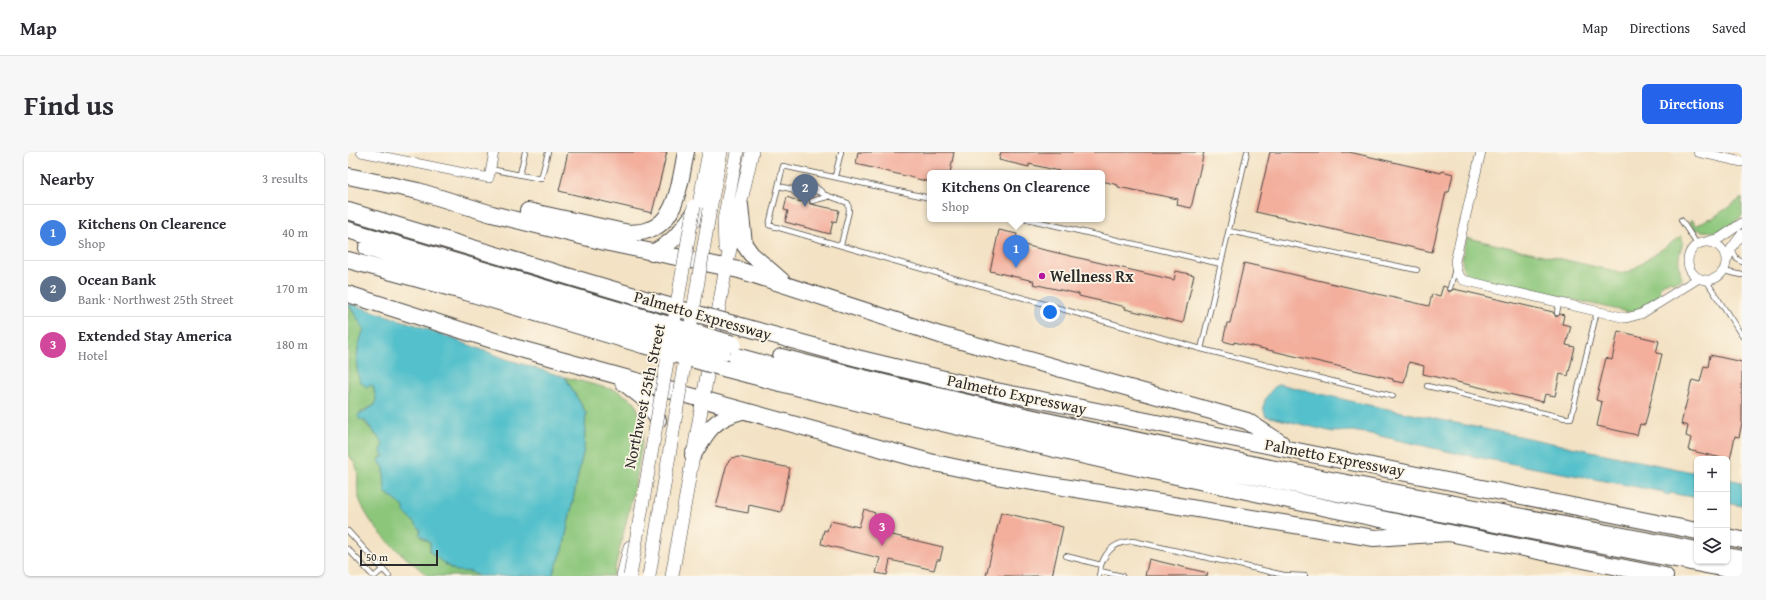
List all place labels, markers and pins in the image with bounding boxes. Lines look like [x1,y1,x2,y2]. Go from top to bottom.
pin: 2 [792,174,818,207]
pin: 1 [1003,235,1029,268]
place label: Wellness Rx [1050,264,1134,288]
marker: Wellness Rx [1037,271,1047,281]
pin: 3 [869,513,895,546]

